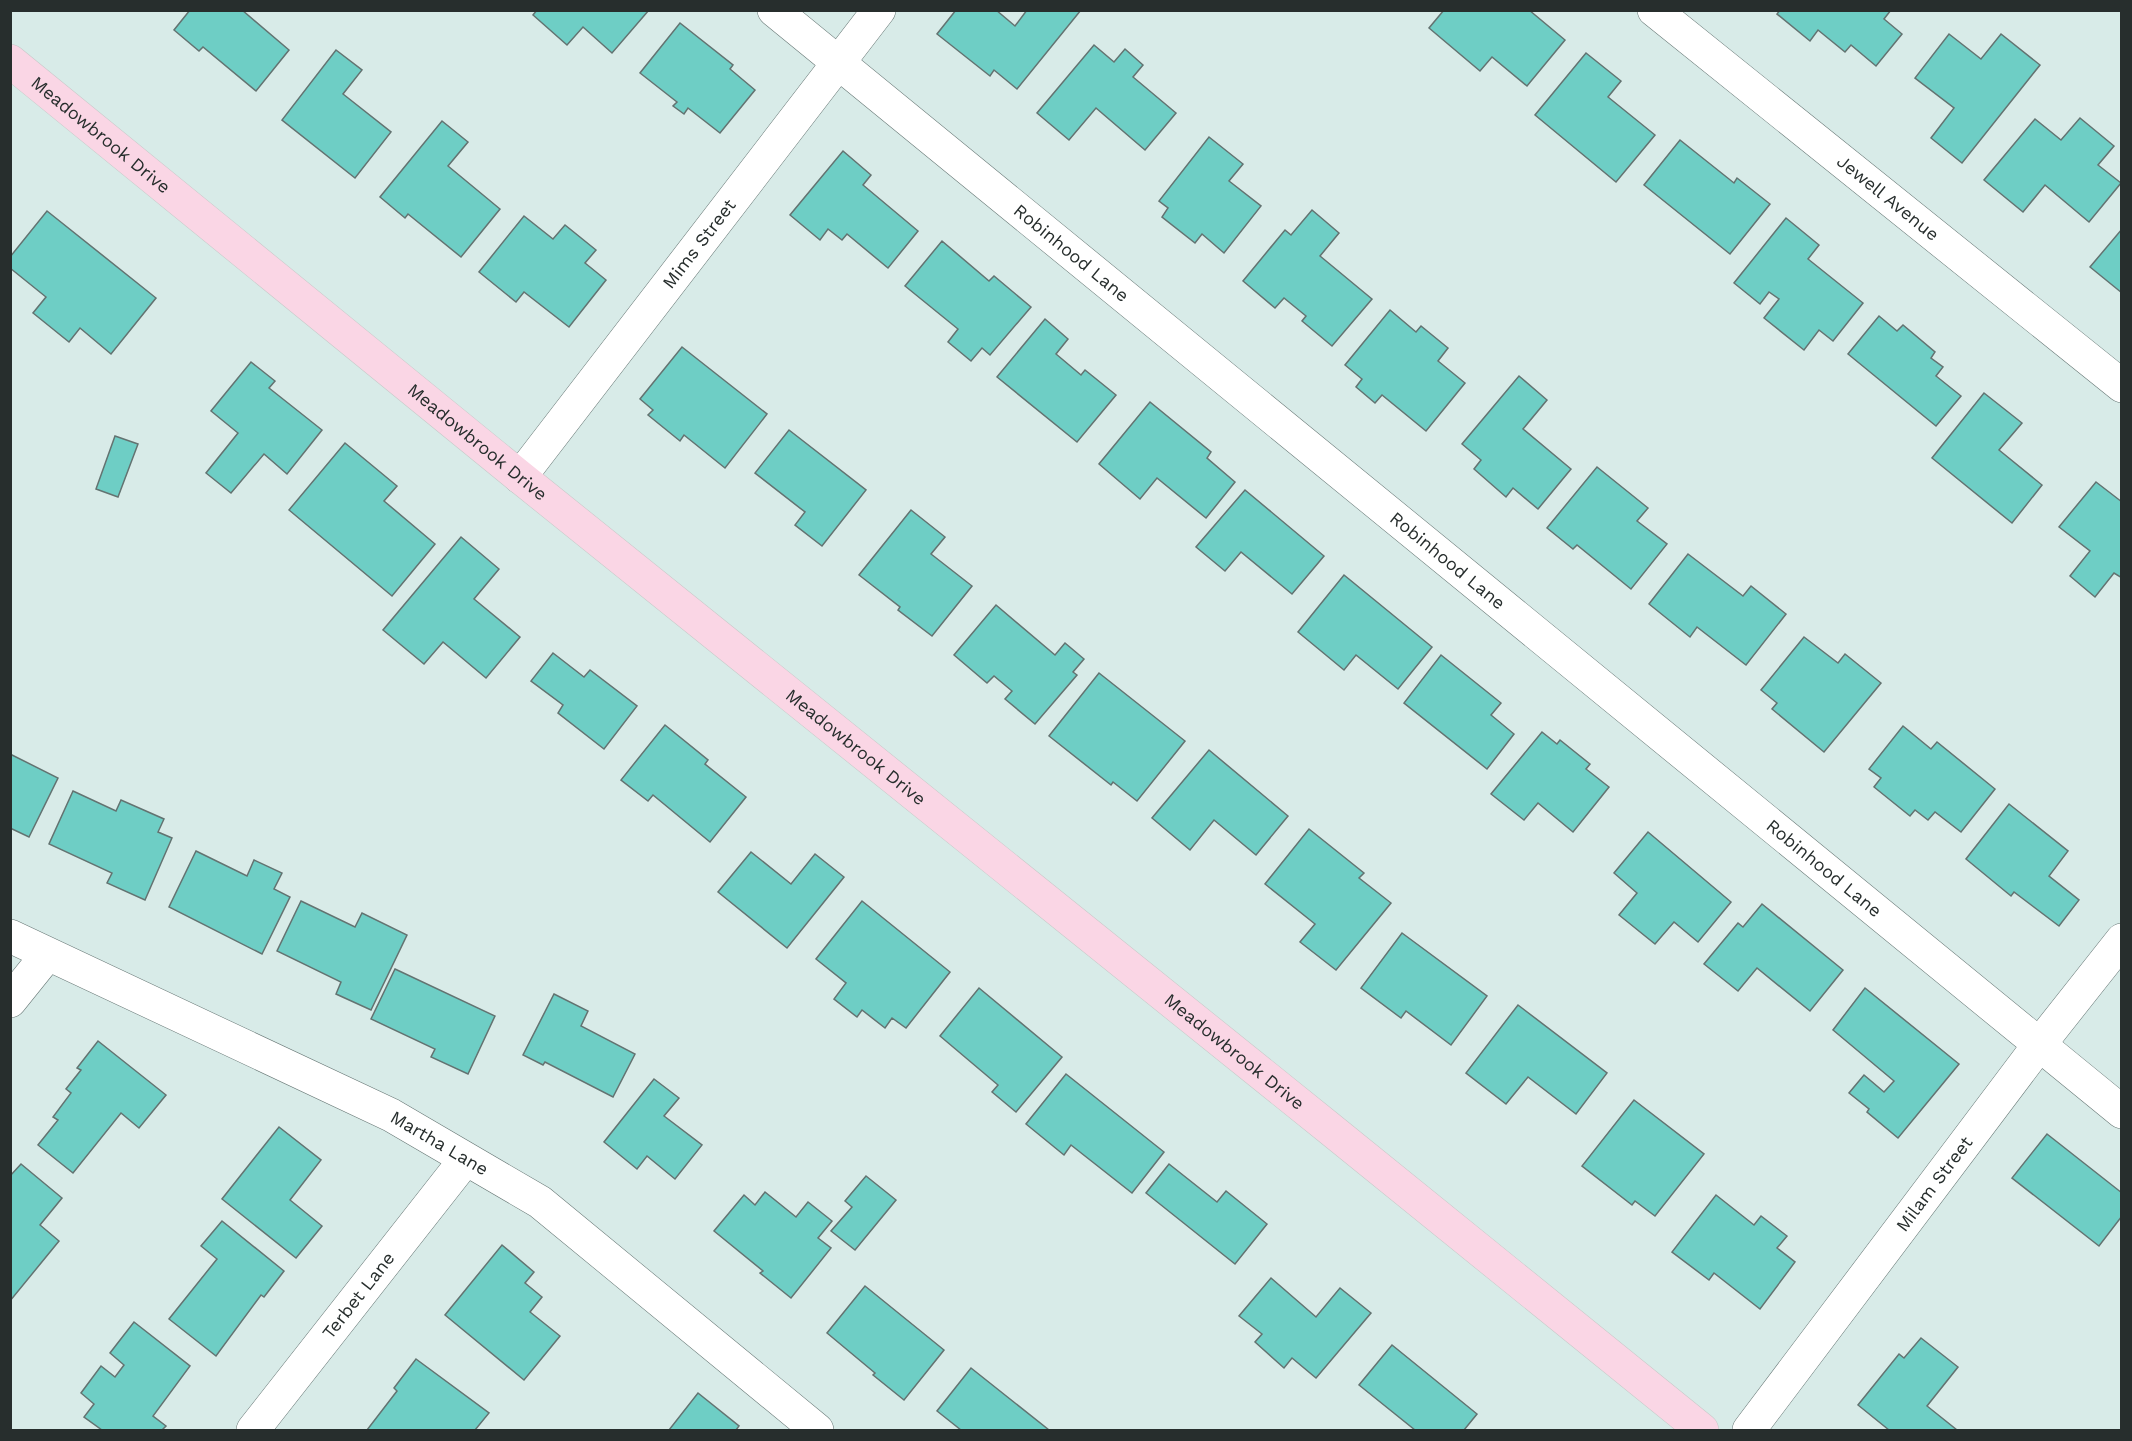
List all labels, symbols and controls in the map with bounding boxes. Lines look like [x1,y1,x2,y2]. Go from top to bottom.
street label: Meadowbrook Drive [27,72,175,198]
street label: Jewell Avenue [1833,150,1943,245]
street label: Mims Street [658,194,740,292]
street label: Robinhood Lane [1010,199,1133,306]
street label: Meadowbrook Drive [404,379,552,505]
street label: Robinhood Lane [1386,507,1510,613]
street label: Meadowbrook Drive [782,684,930,809]
street label: Robinhood Lane [1762,815,1886,921]
street label: Meadowbrook Drive [1160,989,1309,1114]
street label: Martha Lane [387,1106,492,1179]
street label: Milam Street [1891,1132,1977,1235]
street label: Terbet Lane [318,1248,399,1343]

